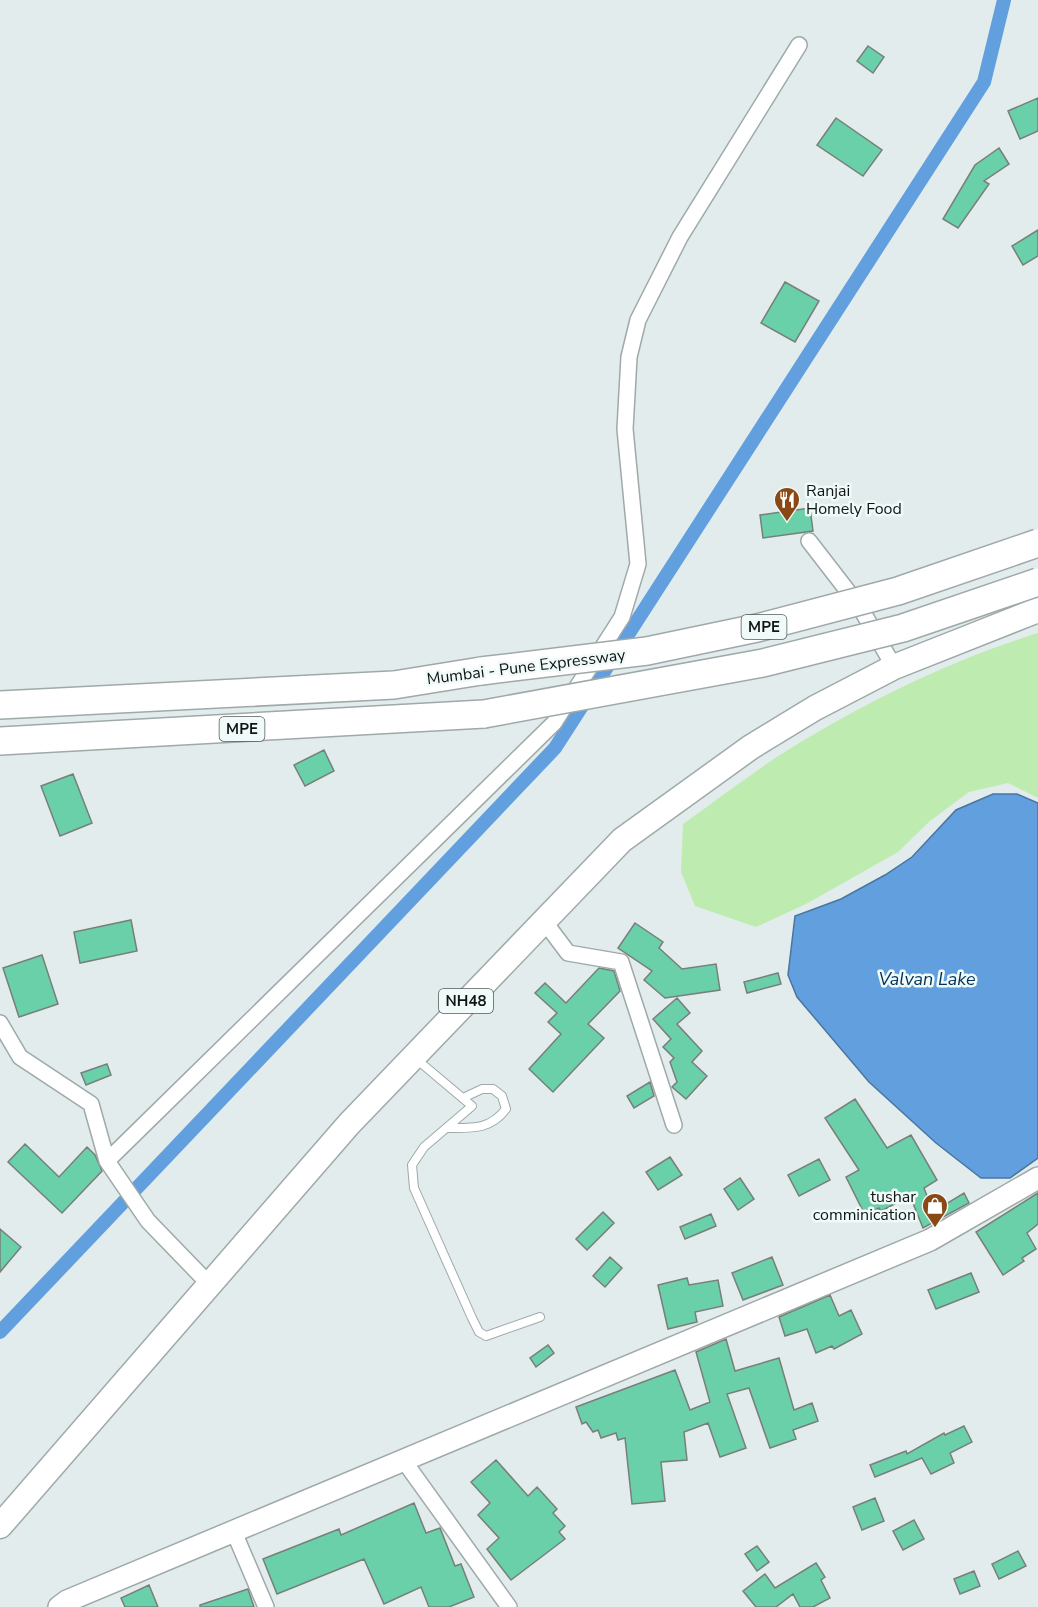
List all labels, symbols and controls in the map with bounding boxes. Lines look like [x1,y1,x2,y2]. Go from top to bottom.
place label: Ranjai Homely Food [806,480,902,520]
restaurant icon: Ranjai Homely Food [772,485,802,523]
road number: MPE [742,615,786,639]
street label: Mumbai - Pune Expressway [425,644,627,690]
road number: MPE [220,717,264,741]
water label: Valvan Lake [878,967,976,991]
road number: NH48 [439,989,493,1013]
place label: tushar comminication [813,1186,916,1226]
shop icon: tushar comminication [920,1191,950,1229]

